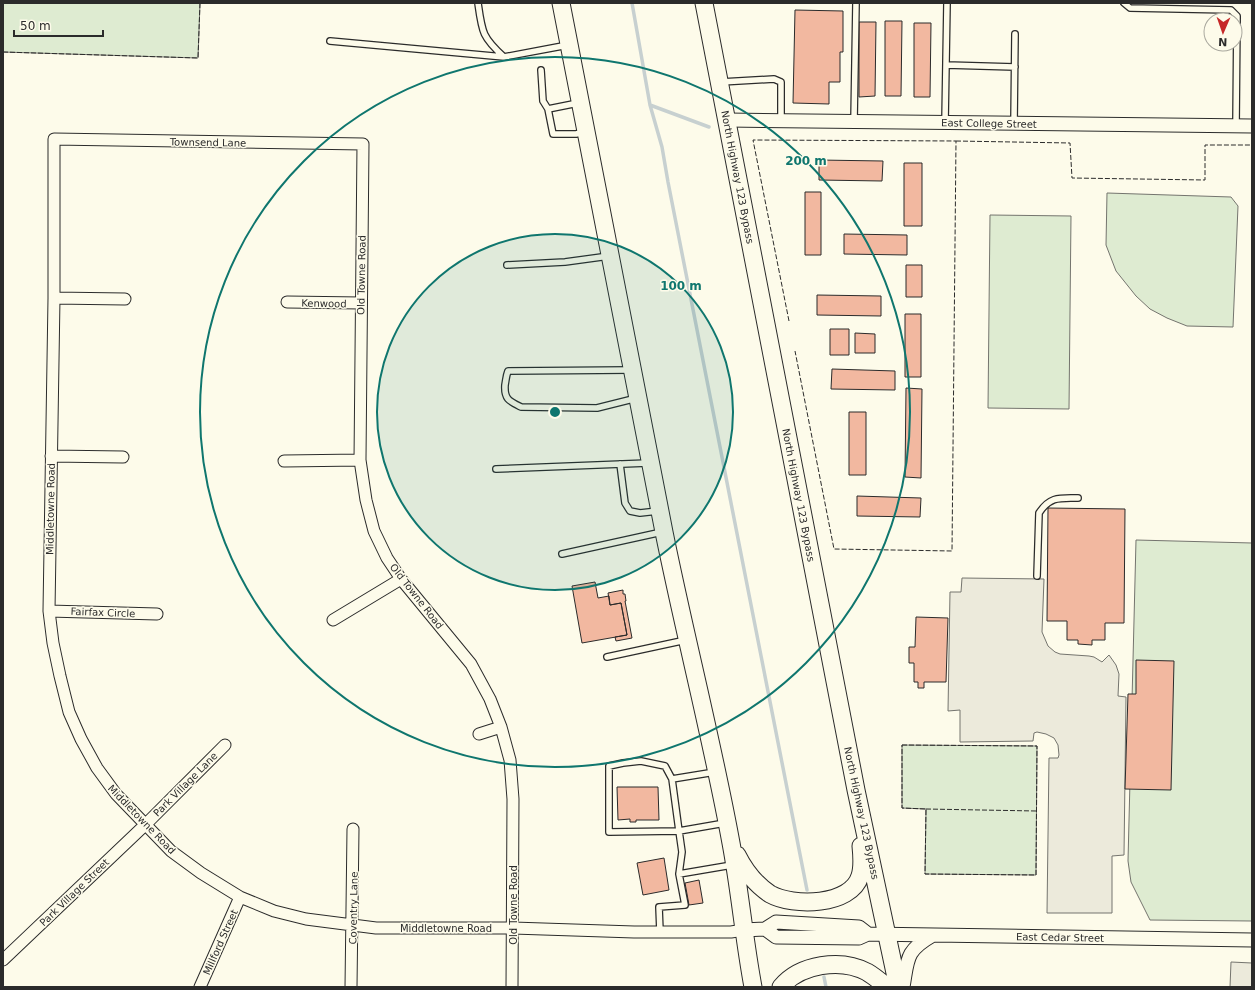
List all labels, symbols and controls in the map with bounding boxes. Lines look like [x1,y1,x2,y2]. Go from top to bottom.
scale bar [14,12,103,38]
north arrow [1203,12,1243,52]
text: 50 m [20,19,51,33]
text: N [1218,35,1228,48]
street label: North Highway 123 Bypass [719,110,756,245]
street label: East College Street [941,117,1037,130]
street label: Townsend Lane [169,136,246,149]
text: 200 m [785,154,827,168]
street label: Old Towne Road [355,235,368,315]
text: 100 m [660,279,702,293]
street label: Kenwood [301,298,347,309]
centre of rings [548,405,562,419]
street label: North Highway 123 Bypass [780,428,817,563]
street label: Middletowne Road [44,463,57,555]
street label: Old Towne Road [388,562,445,631]
street label: Fairfax Circle [70,606,135,619]
street label: North Highway 123 Bypass [842,746,881,881]
street label: Park Village Lane [151,750,220,819]
street label: Middletowne Road [106,782,178,856]
street label: Park Village Street [37,856,111,928]
street label: Old Towne Road [508,865,519,945]
street label: Coventry Lane [347,872,360,945]
street label: Millford Street [201,908,240,977]
street label: Middletowne Road [400,923,492,934]
street label: East Cedar Street [1016,931,1104,944]

